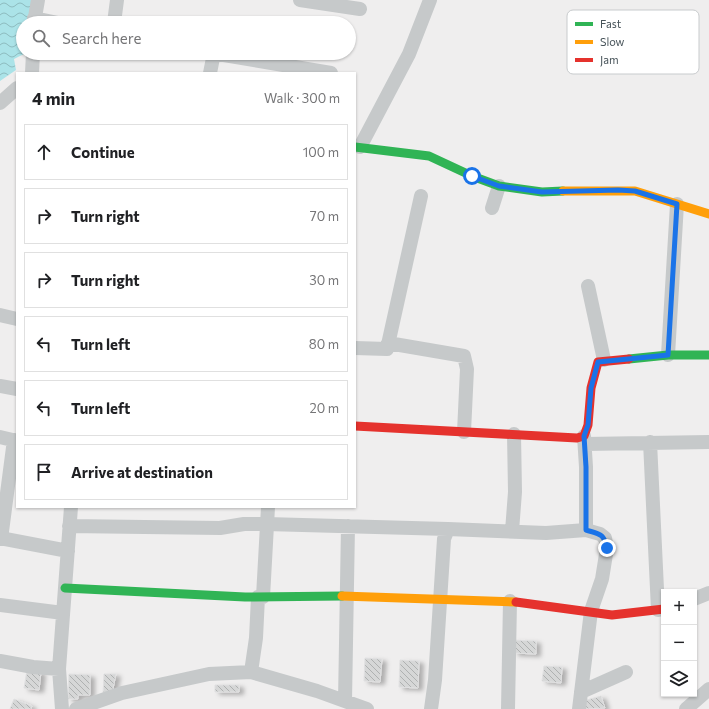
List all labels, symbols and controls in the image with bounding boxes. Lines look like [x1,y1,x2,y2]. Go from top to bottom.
legend [567,10,699,74]
search box [16,16,356,60]
text: Fast [600,17,622,30]
icon: search [30,27,52,49]
text: Search here [62,29,141,47]
text: Slow [600,35,625,48]
text: Jam [600,53,619,67]
text: 4 min [32,88,75,109]
text: Walk · 300 m [264,90,340,106]
icon: ahead [33,141,55,163]
text: Continue [71,143,135,161]
text: 100 m [303,144,339,160]
route start [463,167,481,185]
icon: right [33,205,55,227]
text: Turn right [71,207,140,225]
text: 70 m [310,208,339,224]
icon: right [33,269,55,291]
text: Turn right [71,271,140,289]
text: 30 m [309,272,339,288]
icon: left [33,333,55,355]
text: Turn left [71,335,130,353]
text: 80 m [309,336,339,352]
icon: left [33,397,55,419]
text: Turn left [71,399,130,417]
text: 20 m [310,400,339,416]
icon: arrive [33,461,55,483]
text: Arrive at destination [71,463,213,481]
route end [598,539,616,557]
map controls [661,589,697,697]
button: + [661,589,697,625]
button: − [661,625,697,661]
button: layers [661,661,697,697]

